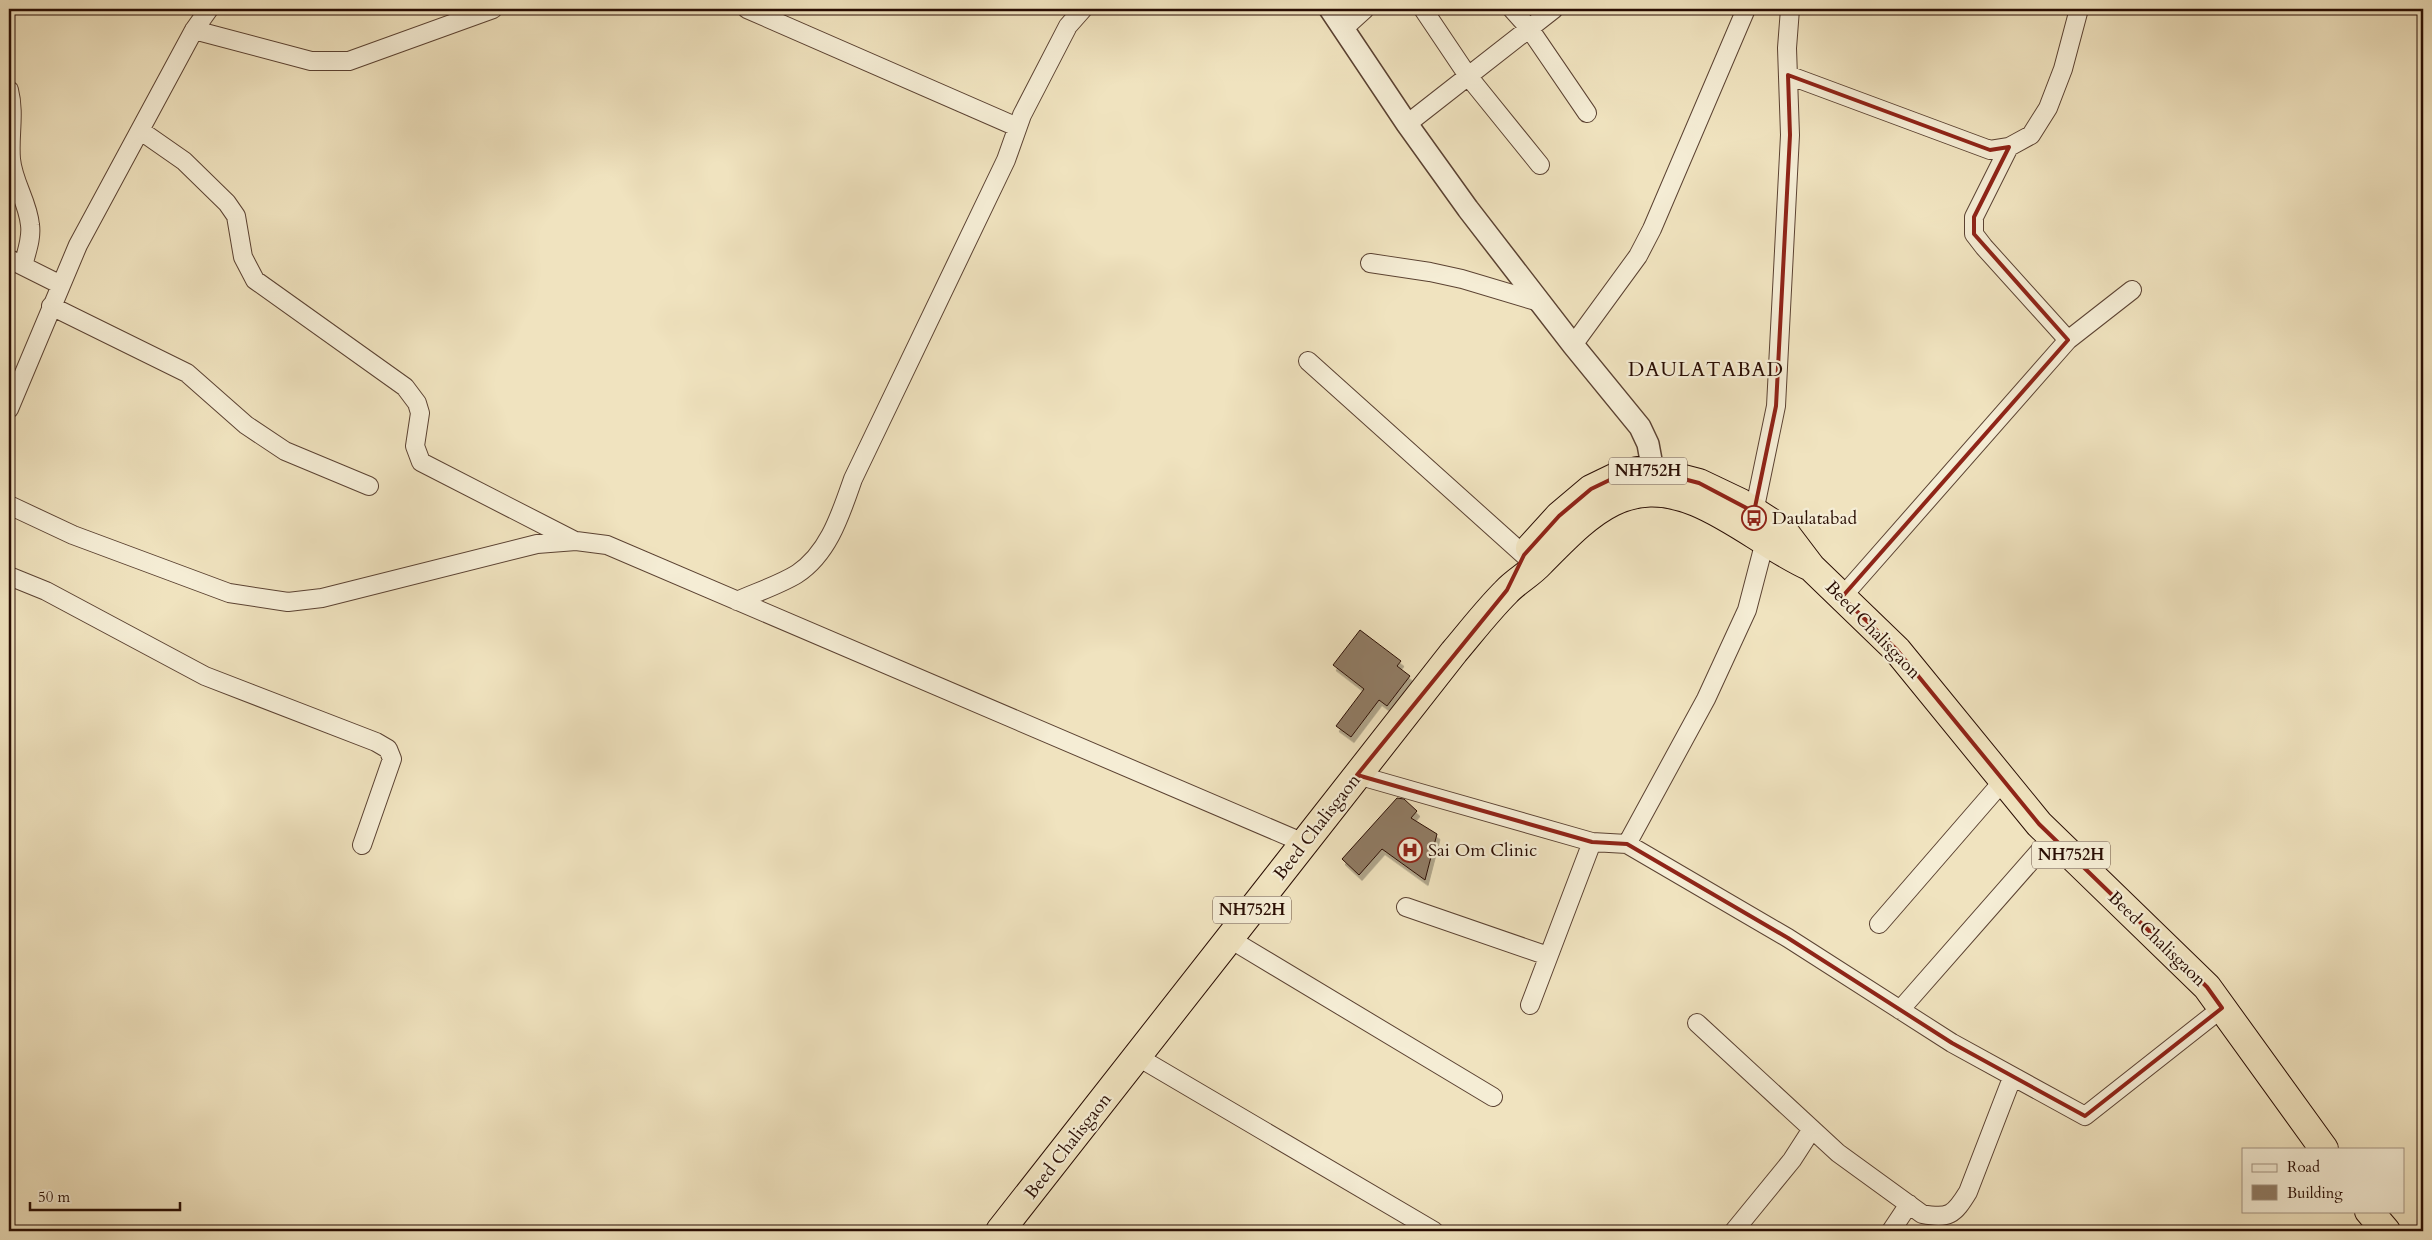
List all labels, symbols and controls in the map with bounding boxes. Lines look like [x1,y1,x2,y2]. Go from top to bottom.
district label: DAULATABAD [1628,356,1784,383]
road number: NH752H [1609,458,1687,484]
bus stop icon: Daulatabad [1741,505,1767,531]
place label: Daulatabad [1772,506,1858,531]
street label: Beed Chalisgaon [1820,575,1927,685]
street label: Beed Chalisgaon [1268,768,1367,885]
hospital icon: Sai Om Clinic [1397,837,1423,863]
place label: Sai Om Clinic [1428,838,1537,863]
road number: NH752H [2032,842,2110,868]
street label: Beed Chalisgaon [2102,886,2212,993]
road number: NH752H [1213,896,1291,924]
street label: Beed Chalisgaon [1019,1087,1118,1204]
legend [2242,1148,2404,1212]
text: Road [2287,1157,2320,1177]
scale bar [30,1180,180,1212]
text: Building [2287,1183,2343,1203]
text: 50 m [38,1187,70,1207]

